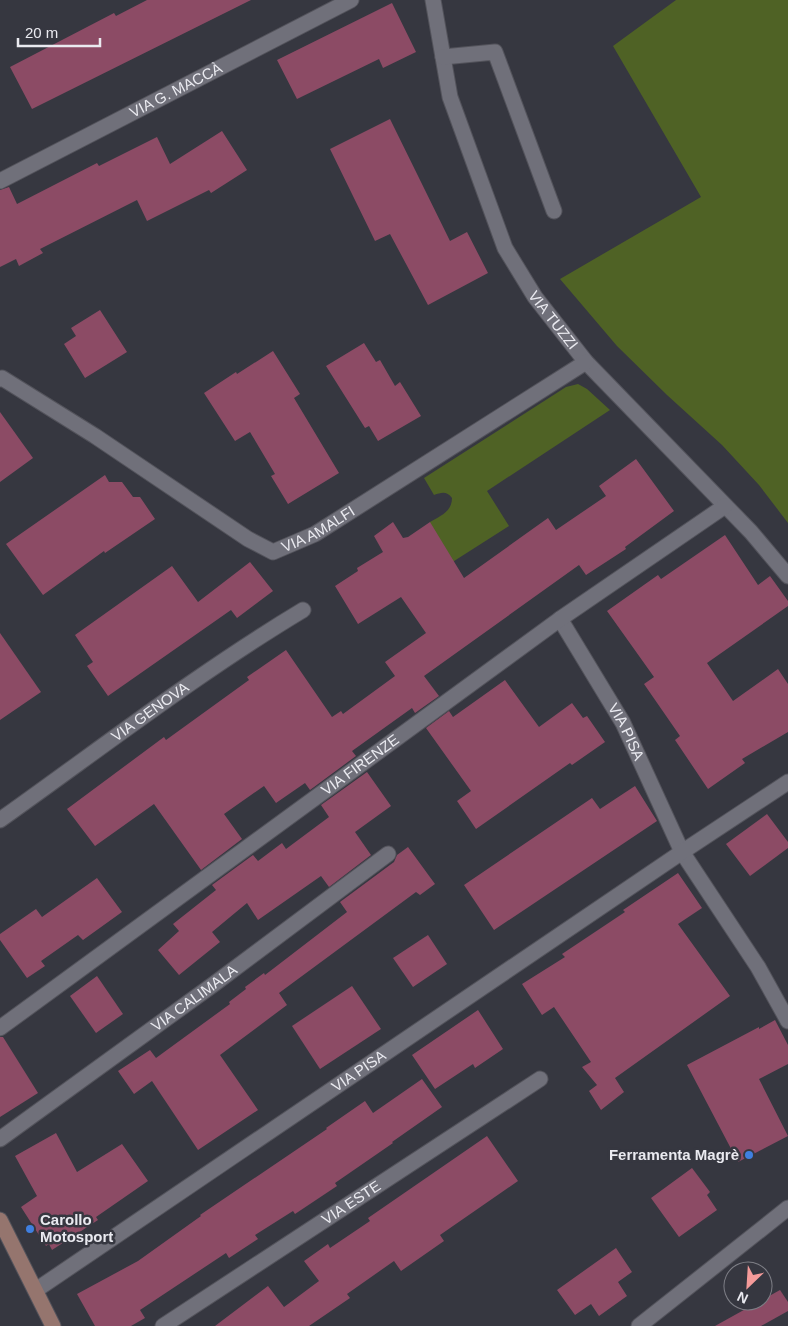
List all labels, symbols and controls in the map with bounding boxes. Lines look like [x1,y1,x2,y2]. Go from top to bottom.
scale bar [18,15,100,47]
text: 20 m [25,24,58,41]
street label: VIA G. MACCÀ [127,59,225,121]
street label: VIA TUZZI [525,288,582,353]
street label: VIA AMALFI [279,502,358,555]
street label: VIA GENOVA [108,678,192,745]
street label: VIA PISA [605,700,648,763]
street label: VIA FIRENZE [318,731,402,798]
street label: VIA CALIMALA [148,961,240,1035]
street label: VIA PISA [328,1046,389,1095]
place label: Ferramenta Magrè [609,1146,739,1163]
marker: Ferramenta Magrè [743,1149,755,1161]
street label: VIA ESTE [318,1177,384,1228]
place label: Carollo Motosport [40,1211,113,1245]
marker: Carollo Motosport [24,1223,36,1235]
north arrow [723,1261,773,1311]
text: N [735,1288,750,1307]

